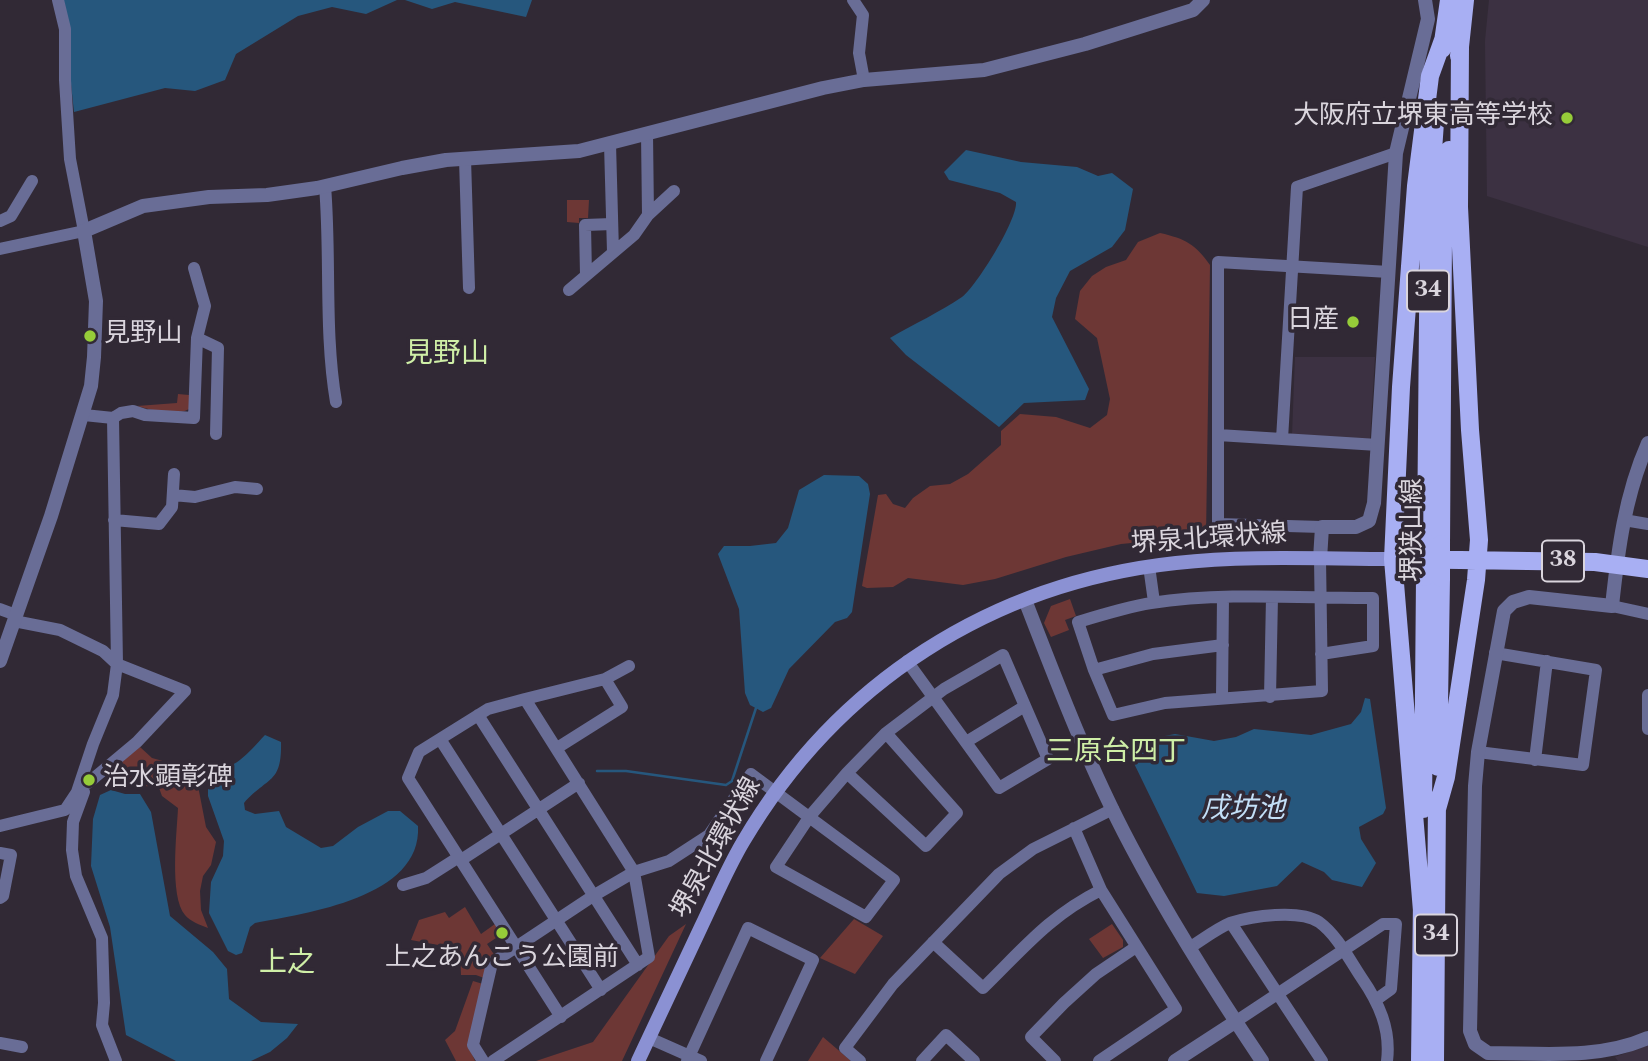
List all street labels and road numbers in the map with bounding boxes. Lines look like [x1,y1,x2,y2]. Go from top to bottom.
road number: 34 [1407,270,1449,312]
street label: 堺狭山線 [1399,478,1431,582]
street label: 堺泉北環状線 [1130,520,1288,562]
road number: 38 [1542,540,1584,582]
street label: 堺泉北環状線 [667,773,769,925]
road number: 34 [1415,915,1457,956]

